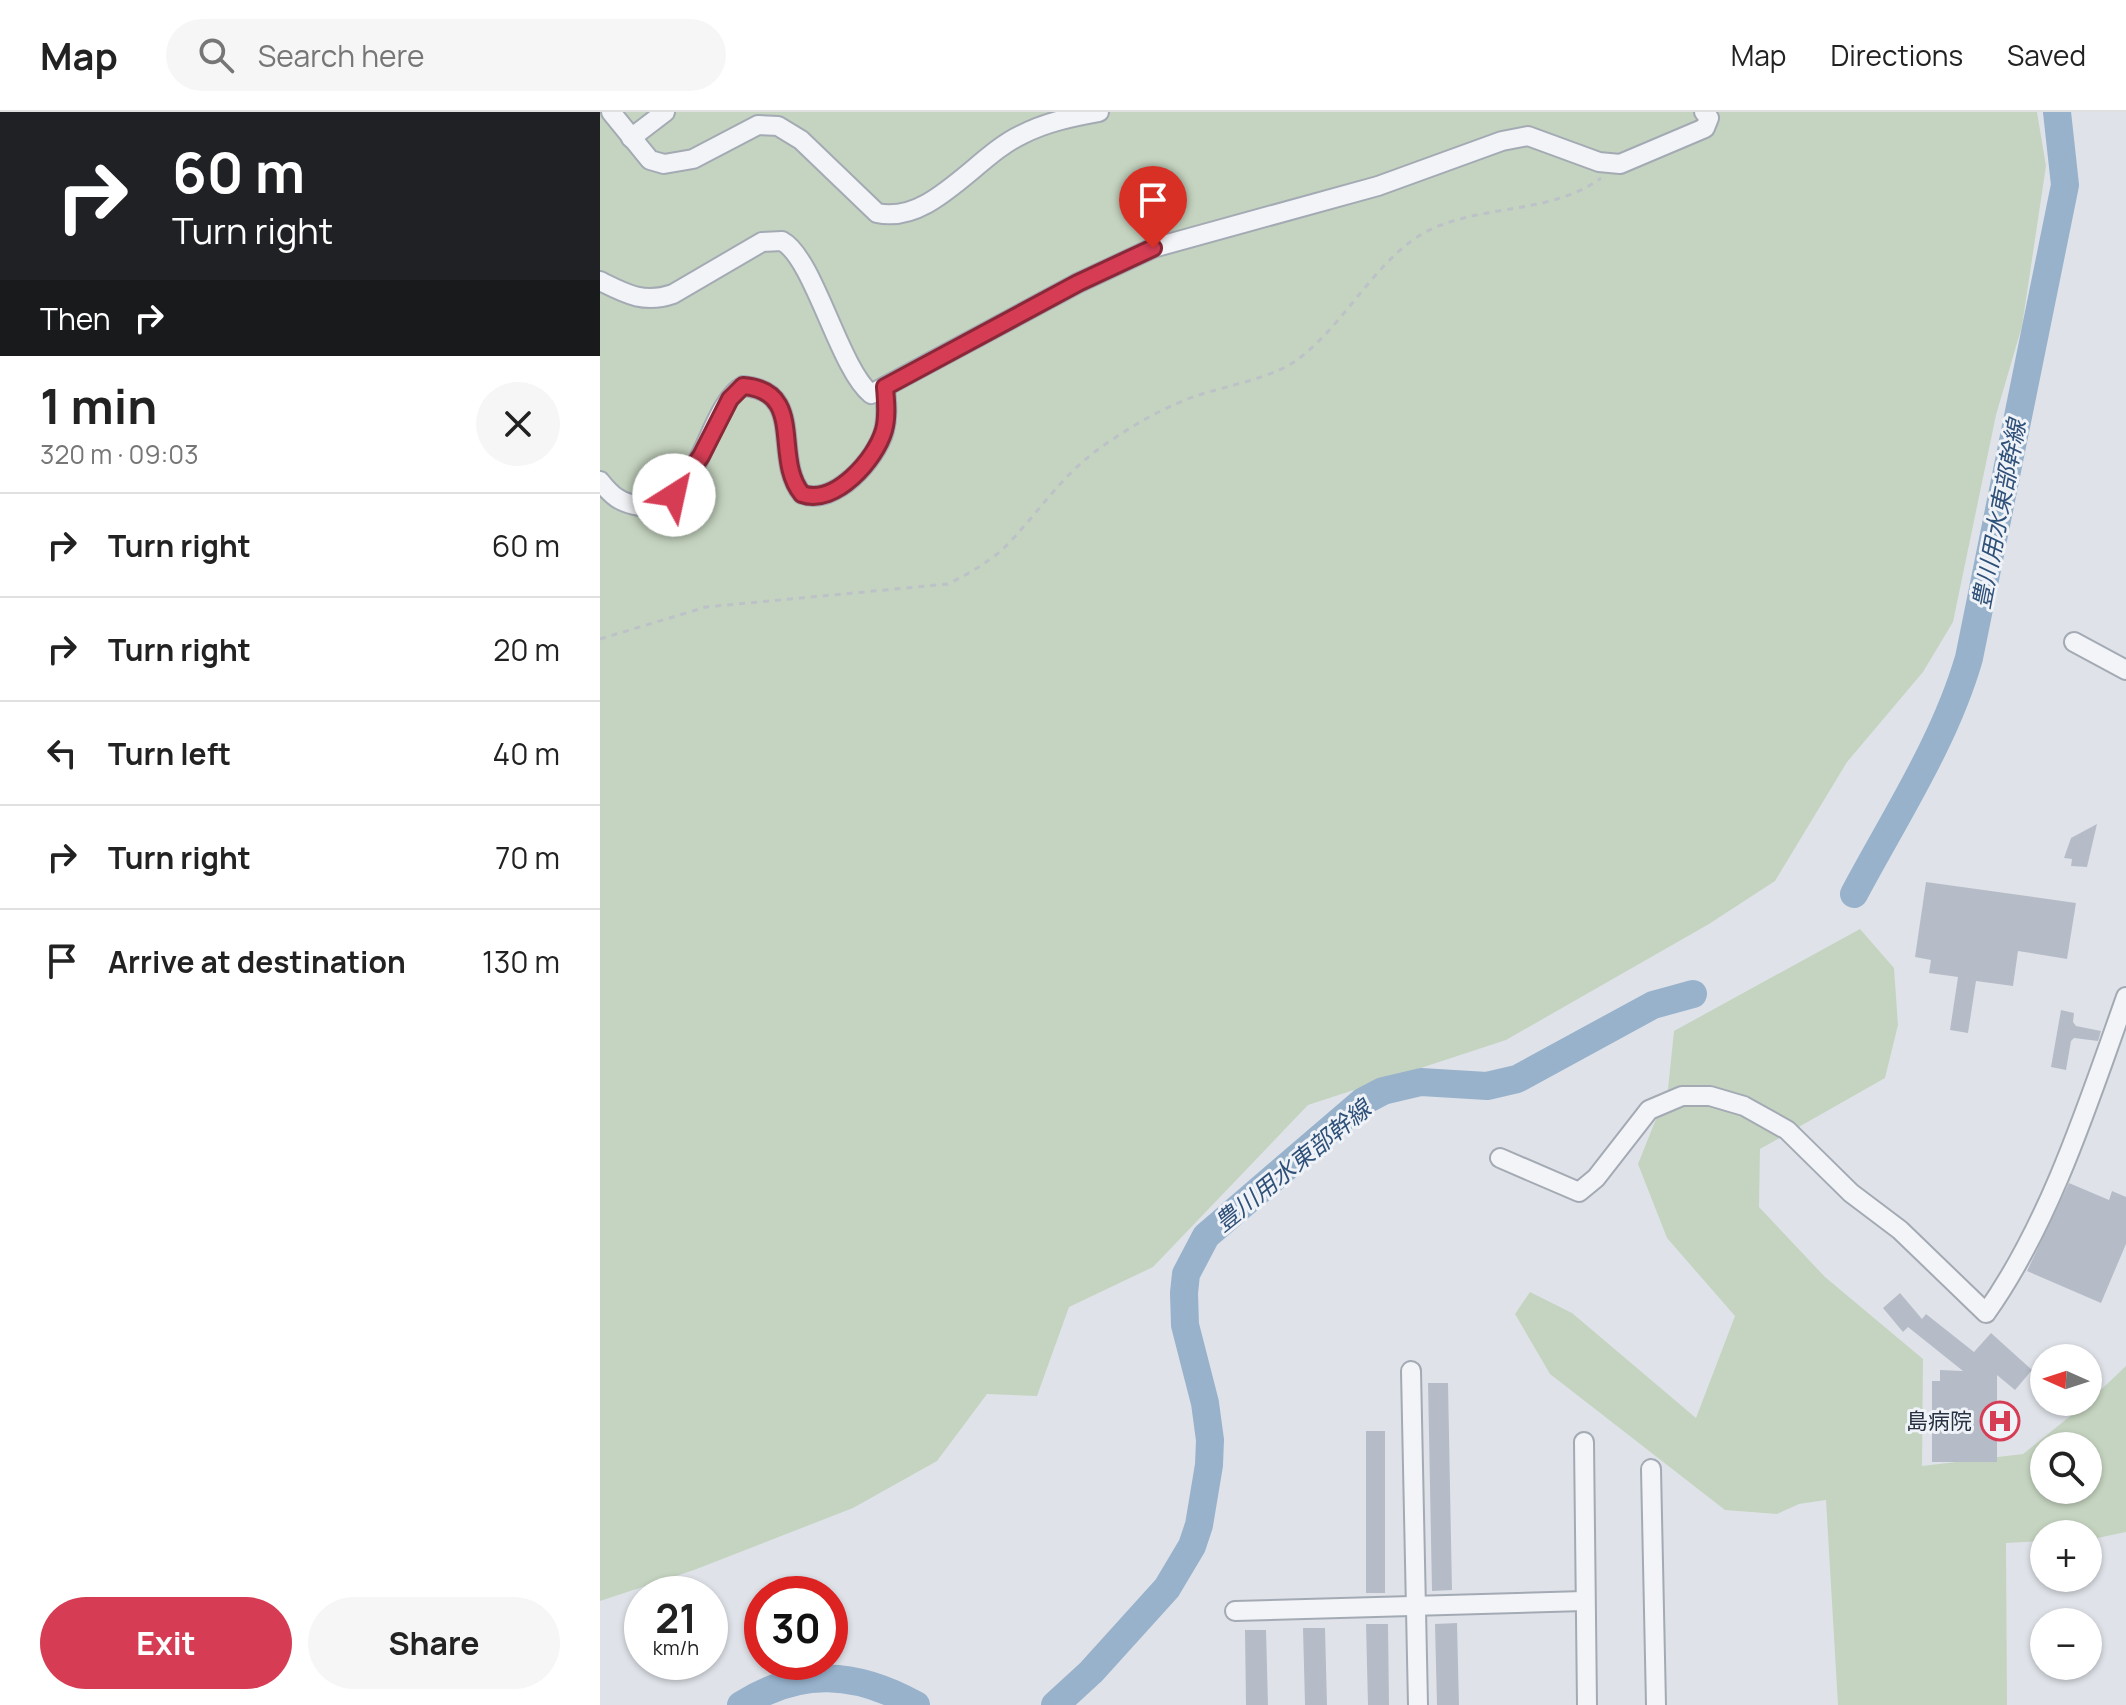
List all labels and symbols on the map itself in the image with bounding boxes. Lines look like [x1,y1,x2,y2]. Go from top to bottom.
pin [1119,166,1187,248]
water label: 豊川用水東部幹線 [1963,414,2033,611]
position arrow [632,453,716,537]
water label: 豊川用水東部幹線 [1207,1090,1379,1238]
north arrow [2030,1344,2102,1416]
hospital icon: 島病院 [1979,1400,2021,1442]
place label: 島病院 [1906,1406,1972,1436]
speed limit sign: 30 [744,1576,848,1680]

